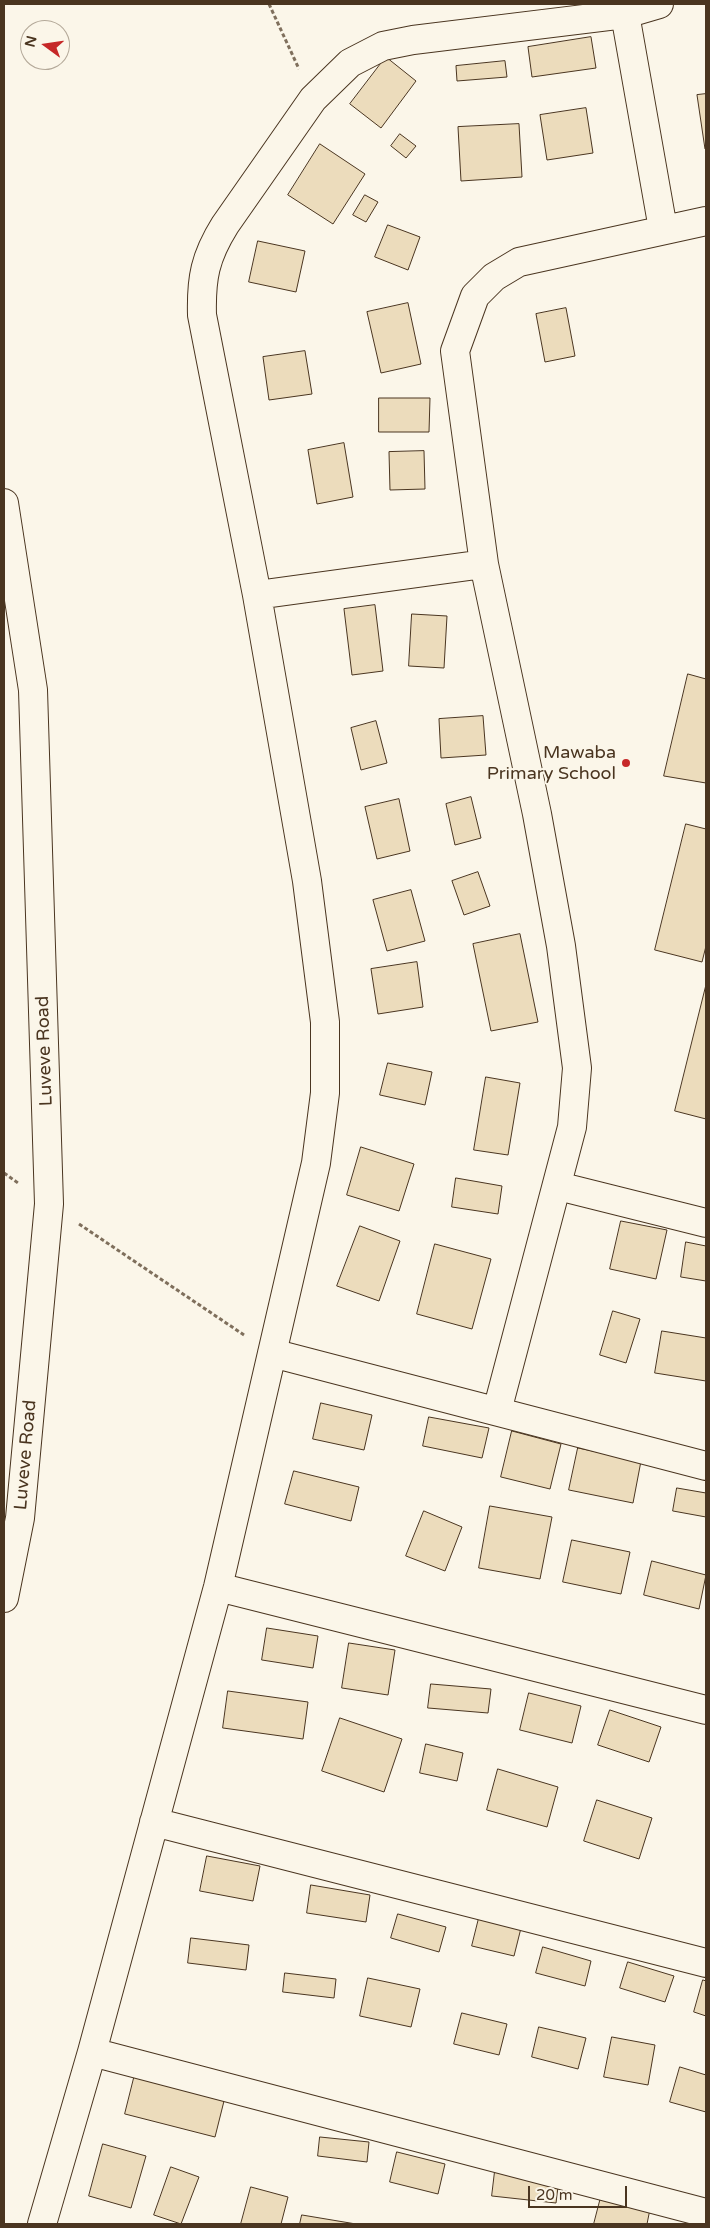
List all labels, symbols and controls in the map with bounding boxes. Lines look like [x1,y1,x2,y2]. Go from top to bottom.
north arrow [20,20,70,70]
text: N [21,34,41,49]
place label: Mawaba Primary School [487,742,616,784]
marker: Mawaba Primary School [620,757,632,769]
street label: Luveve Road [32,995,58,1107]
street label: Luveve Road [10,1399,42,1511]
scale bar [530,2176,629,2208]
text: 20 m [536,2186,573,2204]

